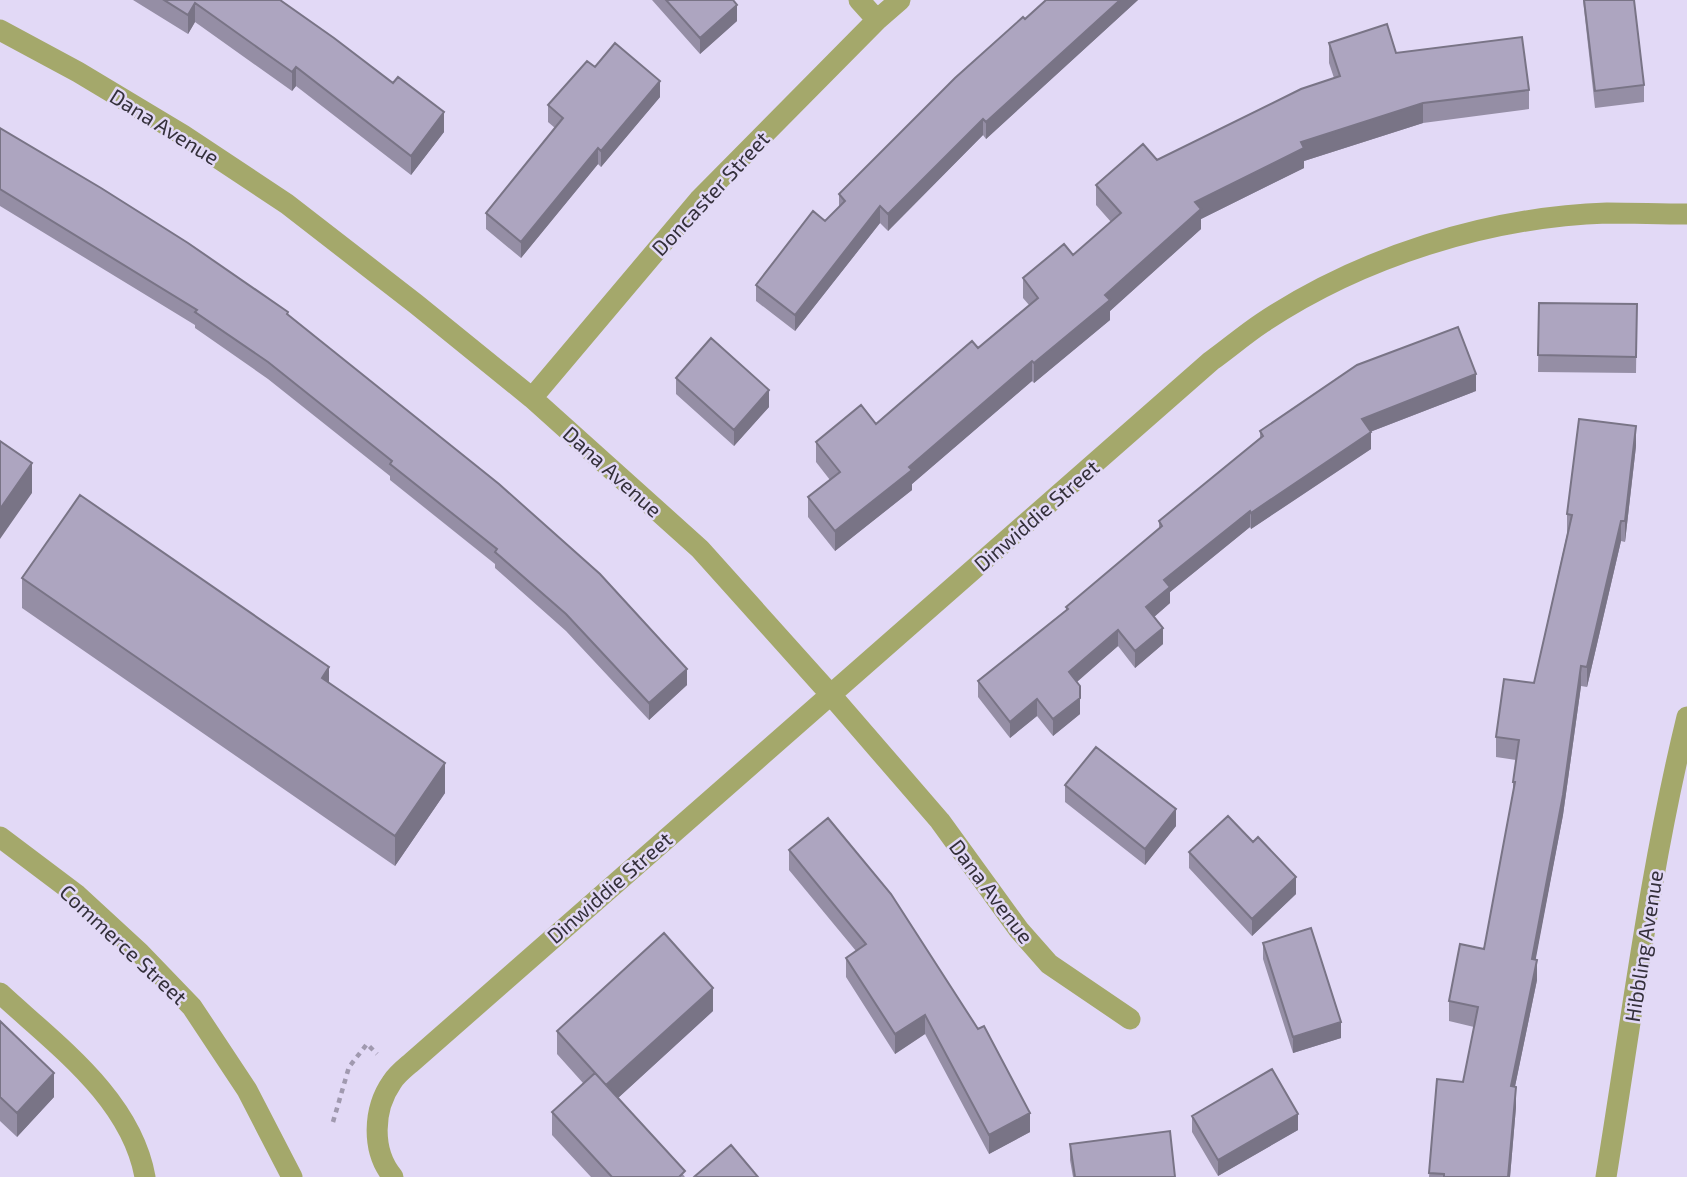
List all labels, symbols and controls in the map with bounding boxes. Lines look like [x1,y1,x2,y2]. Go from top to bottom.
street label: Dana Avenue [106,83,224,169]
street label: Doncaster Street [646,126,774,260]
street label: Dana Avenue [559,420,667,522]
street label: Dinwiddie Street [968,454,1104,576]
street label: Dinwiddie Street [541,826,677,948]
street label: Dana Avenue [945,834,1039,948]
street label: Hibbling Avenue [1619,868,1667,1024]
street label: Commerce Street [55,879,193,1009]

